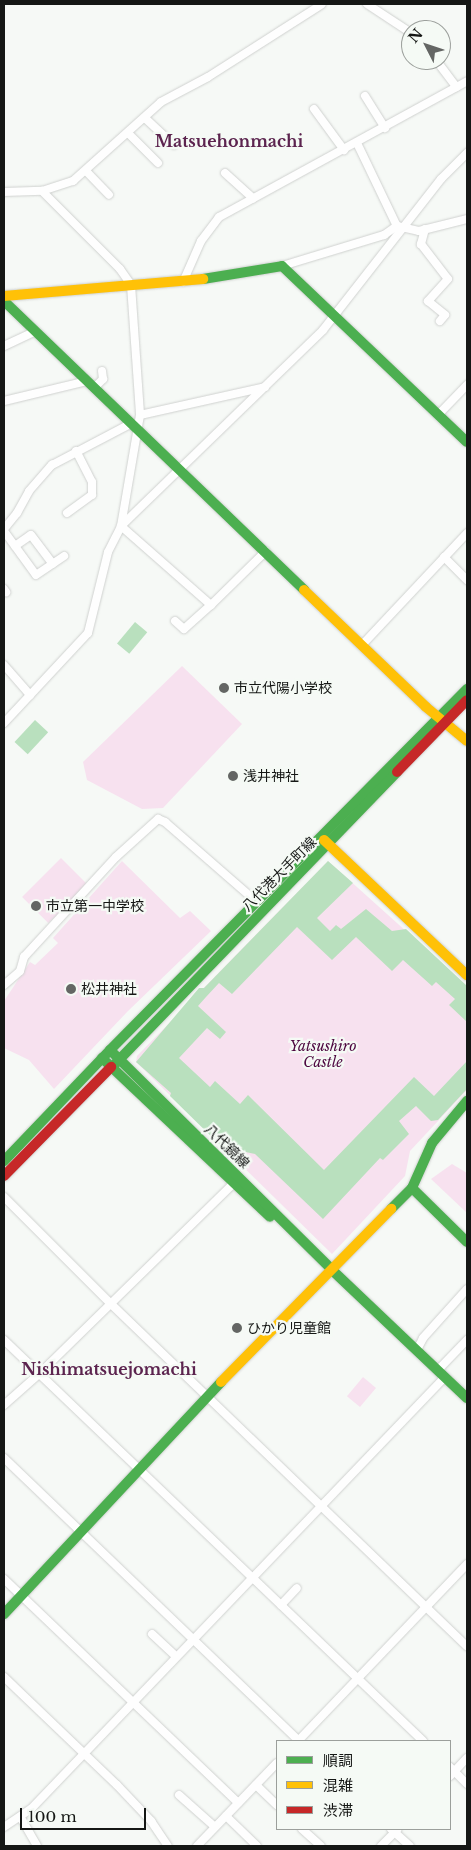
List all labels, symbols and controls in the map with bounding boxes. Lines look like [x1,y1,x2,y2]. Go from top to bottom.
north arrow [401,20,451,70]
text: N [404,25,427,47]
district label: Matsuehonmachi [155,131,303,151]
place label: 市立代陽小学校 [234,680,332,696]
marker: 市立代陽小学校 [218,682,230,694]
place label: 浅井神社 [243,768,299,784]
marker: 浅井神社 [227,770,239,782]
street label: 八代港大手町線 [238,833,320,915]
place label: 市立第一中学校 [46,898,144,914]
marker: 市立第一中学校 [30,900,42,912]
place label: 松井神社 [81,981,137,997]
marker: 松井神社 [65,983,77,995]
park label: Yatsushiro Castle [290,1038,356,1070]
street label: 八代鏡線 [201,1121,253,1171]
place label: ひかり児童館 [247,1320,331,1336]
marker: ひかり児童館 [231,1322,243,1334]
district label: Nishimatsuejomachi [21,1359,197,1379]
legend [276,1740,451,1830]
text: 順調 [323,1751,353,1770]
text: 混雑 [323,1776,353,1795]
scale bar [22,1798,149,1830]
text: 渋滞 [323,1801,353,1820]
text: 100 m [28,1807,77,1826]

